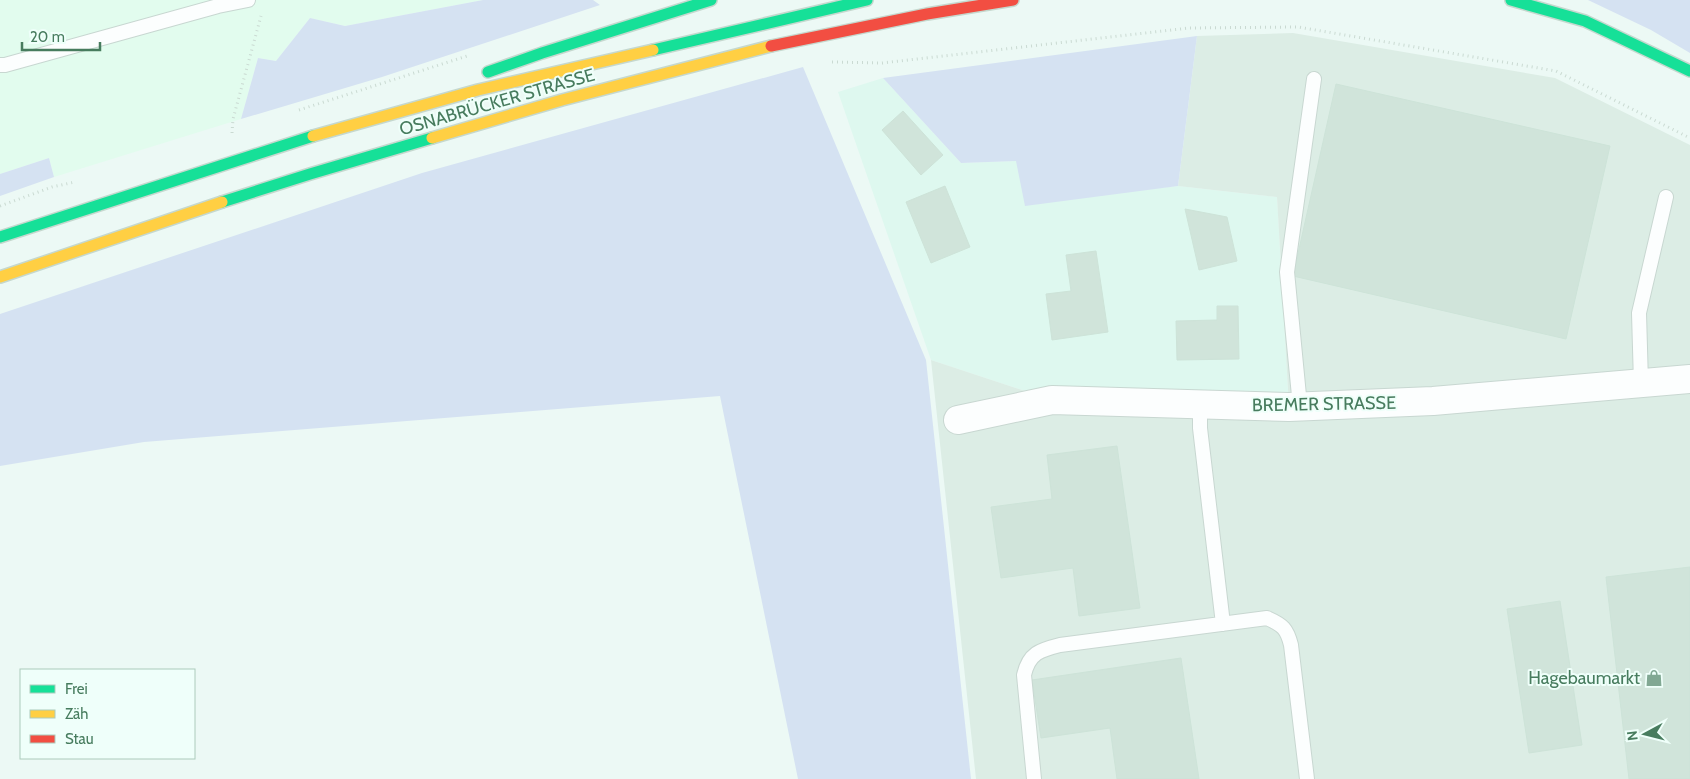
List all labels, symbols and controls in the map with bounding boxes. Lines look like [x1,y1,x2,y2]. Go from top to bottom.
scale bar [22,20,100,52]
text: 20 m [30,28,65,46]
street label: OSNABRÜCKER STRASSE [397,64,597,140]
street label: BREMER STRASSE [1252,392,1396,416]
place label: Hagebaumarkt [1528,667,1640,689]
shop icon: Hagebaumarkt [1644,668,1664,688]
legend [20,669,195,759]
text: Frei [65,680,88,698]
text: Zäh [65,705,88,723]
north arrow [1620,709,1670,759]
text: Stau [65,730,94,748]
text: N [1623,730,1642,742]

